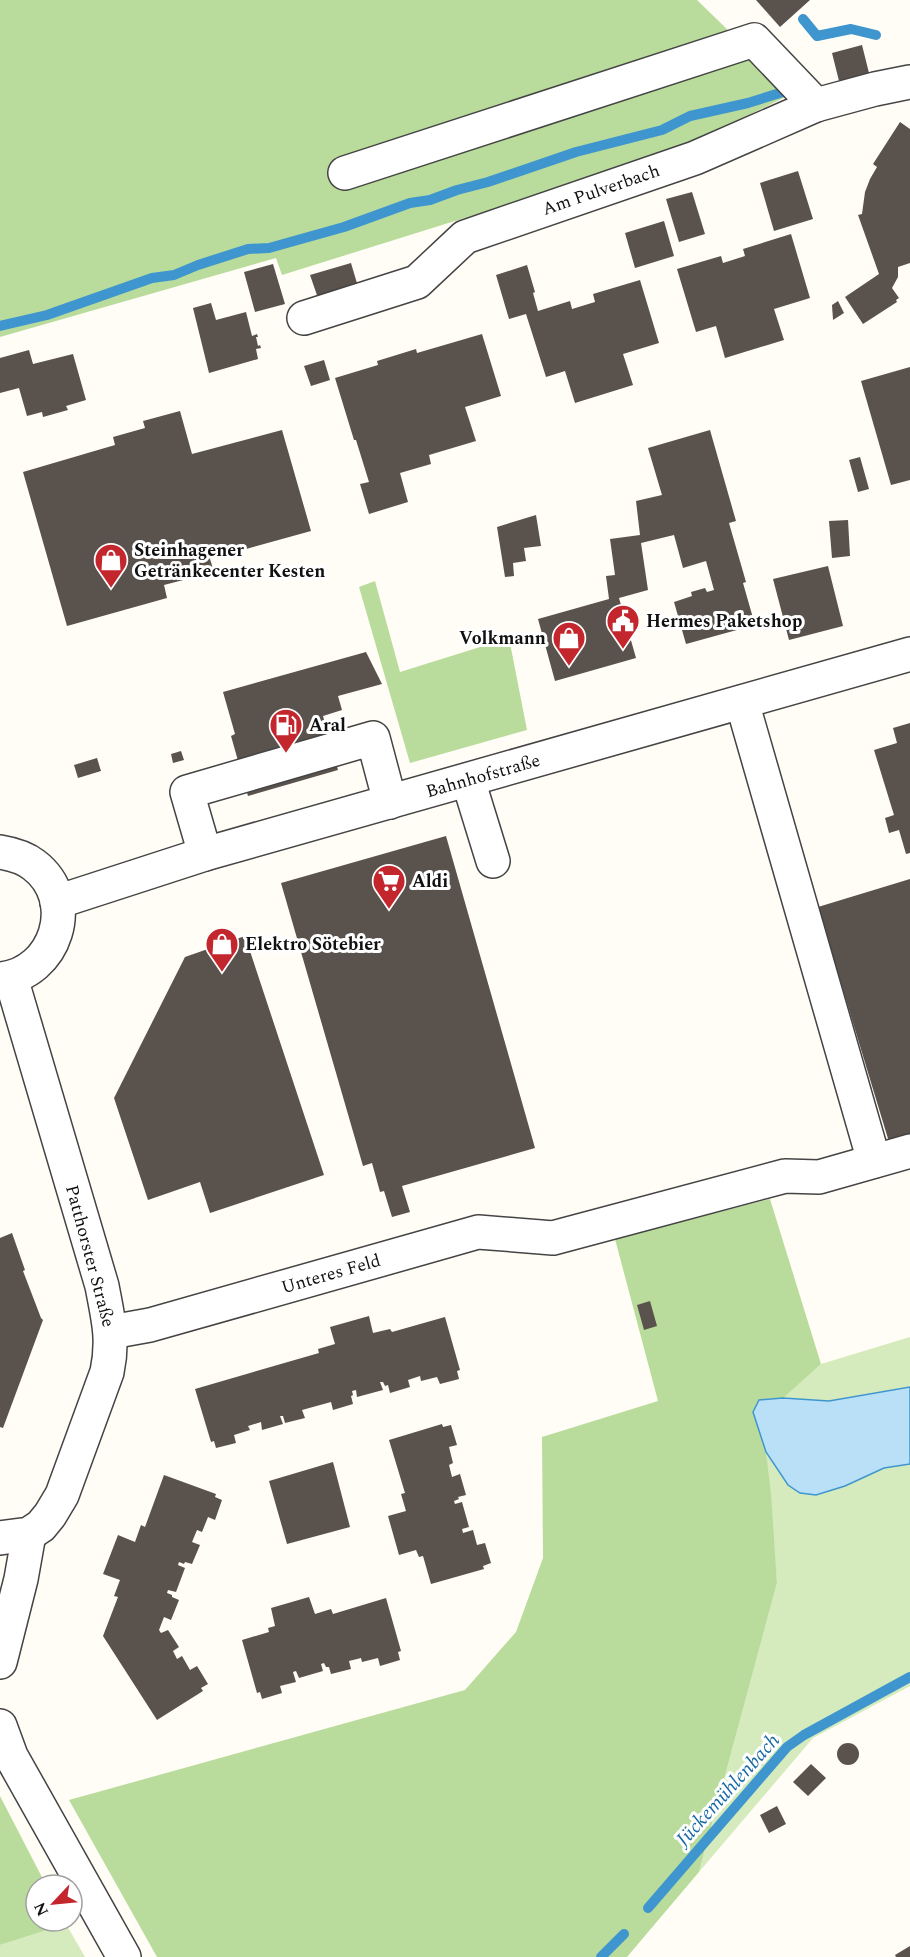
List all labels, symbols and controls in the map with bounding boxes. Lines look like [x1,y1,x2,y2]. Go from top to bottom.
street label: Am Pulverbach [538,157,664,223]
place label: Steinhagener Getränkecenter Kesten [134,537,325,585]
shop icon: Steinhagener Getränkecenter Kesten [93,542,129,589]
public building icon: Hermes Paketshop [605,603,641,650]
place label: Hermes Paketshop [646,608,802,635]
shop icon: Volkmann [551,620,587,667]
place label: Volkmann [459,625,546,652]
fuel station icon: Aral [268,707,304,754]
place label: Aral [309,712,346,739]
street label: Bahnhofstraße [423,747,543,805]
supermarket icon: Aldi [371,863,407,910]
place label: Aldi [412,868,448,895]
shop icon: Elektro Sötebier [204,926,240,973]
place label: Elektro Sötebier [245,931,381,958]
street label: Patthorster Straße [58,1182,122,1330]
street label: Unteres Feld [278,1247,384,1301]
water label: Jückemühlenbach [668,1727,787,1855]
north arrow [24,1873,84,1933]
text: N [28,1898,55,1920]

